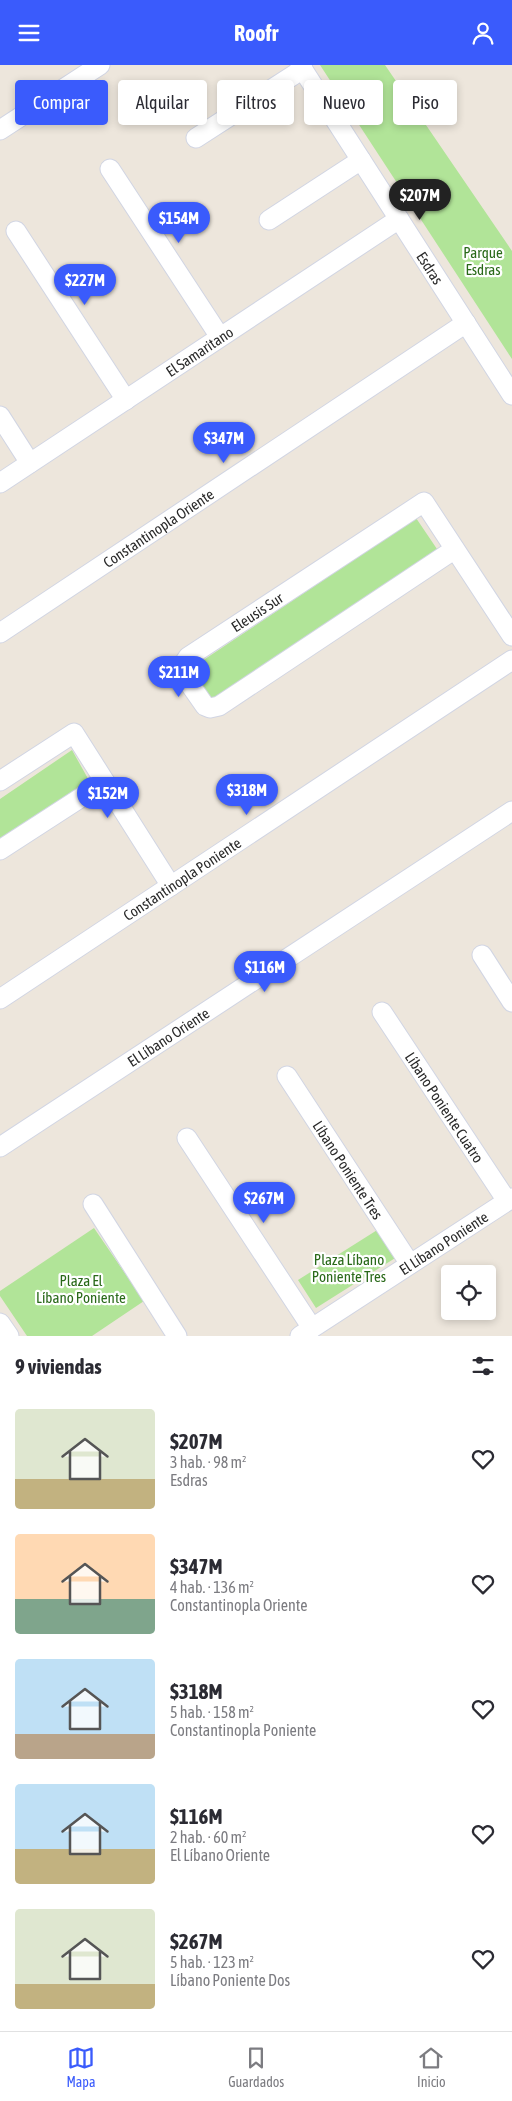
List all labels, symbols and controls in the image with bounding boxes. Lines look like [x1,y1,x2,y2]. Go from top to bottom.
icon: menu [15,19,43,47]
icon: person [469,19,497,47]
text: Roofr [234,20,278,46]
chip: Comprar [15,80,108,125]
chip: Alquilar [118,80,207,125]
chip: Filtros [217,80,294,125]
chip: Nuevo [304,80,383,125]
chip: Piso [393,80,457,125]
pin: $207M [385,179,455,221]
text: $207M [400,186,440,204]
pin: $154M [144,201,214,244]
text: $154M [159,209,199,227]
park label: Parque Esdras [463,244,503,278]
street label: Esdras [414,248,447,287]
pin: $227M [50,263,120,306]
text: $227M [65,271,105,289]
street label: El Samaritano [162,323,236,379]
pin: $347M [189,421,259,464]
text: $347M [204,429,244,447]
street label: Constantinopla Oriente [100,485,217,571]
street label: Eleusis Sur [228,588,286,635]
pin: $211M [144,655,214,698]
text: $211M [159,663,199,681]
pin: $318M [212,773,282,816]
pin: $152M [73,777,143,819]
text: $318M [227,781,267,799]
text: $152M [88,784,128,802]
street label: Constantinopla Poniente [120,834,244,924]
pin: $116M [230,951,300,993]
text: $116M [245,958,285,976]
street label: El Líbano Oriente [124,1004,212,1070]
street label: Líbano Poniente Cuatro [402,1049,487,1165]
street label: Líbano Poniente Tres [310,1117,387,1222]
pin: $267M [229,1181,299,1224]
text: $267M [244,1189,284,1207]
street label: El Líbano Poniente [396,1208,491,1278]
park label: Plaza Líbano Poniente Tres [312,1251,386,1285]
map controls [441,1265,496,1320]
button: locate [441,1265,496,1320]
park label: Plaza El Líbano Poniente [36,1272,126,1306]
icon: filters [469,1352,497,1380]
text: 9 viviendas [15,1354,102,1378]
icon: home [55,1429,115,1489]
text: $207M [170,1429,223,1453]
icon: heart [469,1445,497,1473]
text: 3 hab. · 98 m² [170,1453,246,1471]
text: Esdras [170,1471,208,1489]
icon: home [55,1554,115,1614]
text: $347M [170,1554,223,1578]
icon: heart [469,1570,497,1598]
text: 4 hab. · 136 m² [170,1578,254,1596]
text: Constantinopla Oriente [170,1596,307,1614]
icon: home [55,1679,115,1739]
text: $318M [170,1679,223,1703]
icon: heart [469,1695,497,1723]
text: 5 hab. · 158 m² [170,1703,254,1721]
text: Constantinopla Poniente [170,1721,316,1739]
icon: home [55,1804,115,1864]
text: $116M [170,1804,223,1828]
icon: heart [469,1820,497,1848]
text: 2 hab. · 60 m² [170,1828,246,1846]
text: El Líbano Oriente [170,1846,270,1864]
icon: home [55,1929,115,1989]
text: $267M [170,1929,223,1953]
icon: heart [469,1945,497,1973]
text: 5 hab. · 123 m² [170,1953,254,1971]
text: Líbano Poniente Dos [170,1971,290,1989]
tab: Mapa [66,2044,95,2090]
tab: Guardados [228,2044,284,2090]
tab: Inicio [417,2044,446,2090]

